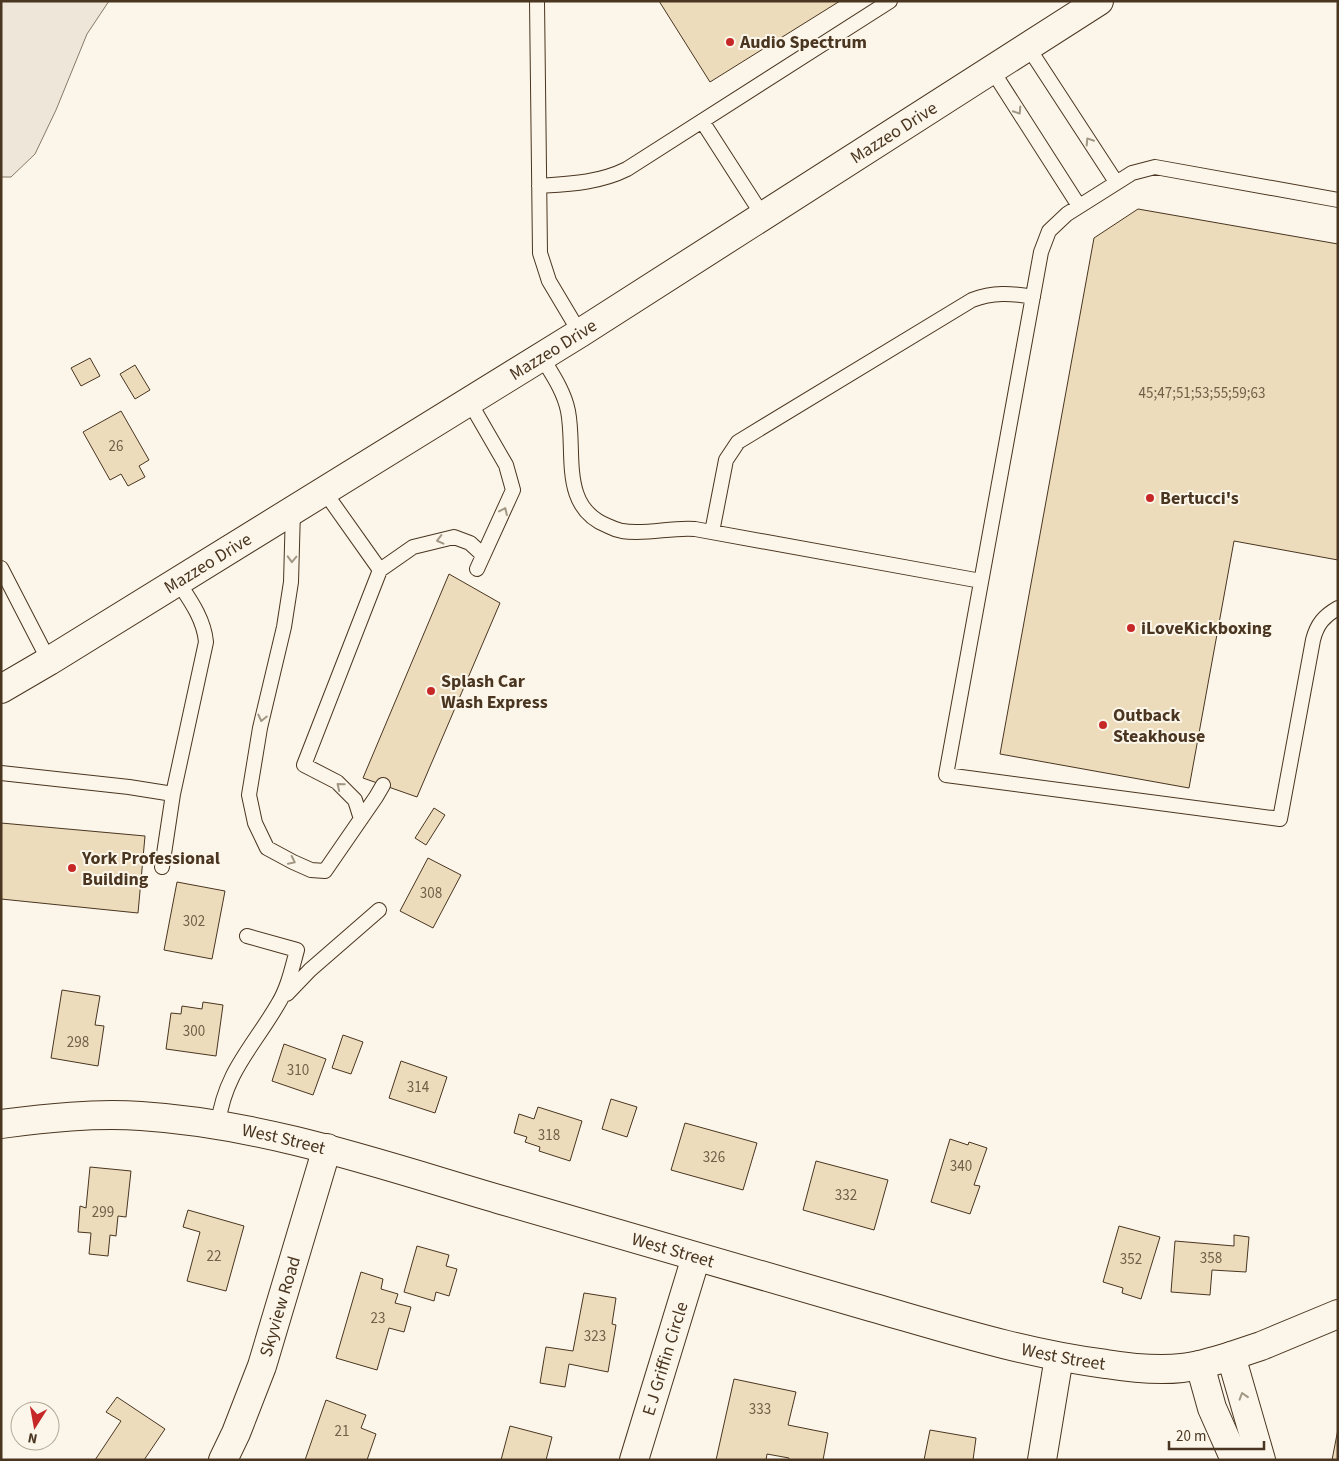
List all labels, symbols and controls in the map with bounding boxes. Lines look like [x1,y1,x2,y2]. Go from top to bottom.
place label: Audio Spectrum [739,30,867,55]
marker: Audio Spectrum [724,36,736,48]
street label: Mazzeo Drive [846,96,942,170]
one-way arrow [1012,106,1021,115]
one-way arrow [1086,137,1095,147]
street label: Mazzeo Drive [505,313,602,387]
house number: 45;47;51;53;55;59;63 [1139,383,1265,404]
house number: 26 [109,436,123,457]
place label: Bertucci's [1160,486,1239,511]
marker: Bertucci's [1144,492,1156,504]
one-way arrow [498,507,508,516]
street label: Mazzeo Drive [159,527,256,600]
one-way arrow [436,534,445,545]
one-way arrow [286,555,297,563]
place label: iLoveKickboxing [1141,616,1272,641]
marker: iLoveKickboxing [1125,622,1137,634]
place label: Splash Car Wash Express [441,669,548,715]
marker: Splash Car Wash Express [425,685,437,697]
place label: Outback Steakhouse [1113,703,1205,749]
one-way arrow [257,713,268,722]
marker: Outback Steakhouse [1097,719,1109,731]
one-way arrow [336,782,345,791]
place label: York Professional Building [81,846,220,892]
one-way arrow [286,855,295,865]
marker: York Professional Building [66,862,78,874]
house number: 308 [420,883,442,904]
house number: 302 [183,911,205,932]
house number: 300 [183,1021,205,1042]
house number: 298 [67,1032,89,1053]
house number: 310 [287,1060,309,1081]
house number: 314 [407,1077,430,1098]
street label: West Street [240,1118,328,1161]
house number: 318 [538,1125,560,1146]
house number: 326 [703,1147,725,1168]
house number: 340 [950,1156,972,1177]
house number: 332 [835,1185,857,1206]
house number: 299 [92,1202,114,1223]
street label: West Street [628,1227,717,1274]
house number: 22 [207,1246,221,1267]
house number: 358 [1200,1248,1222,1269]
house number: 352 [1120,1249,1142,1270]
street label: Skyview Road [253,1253,307,1360]
street label: E J Griffin Circle [636,1299,695,1419]
house number: 23 [371,1308,385,1329]
house number: 323 [584,1326,606,1347]
street label: West Street [1019,1337,1107,1377]
one-way arrow [1239,1392,1249,1401]
house number: 333 [749,1399,771,1420]
north arrow [10,1401,60,1451]
scale bar [1169,1418,1264,1450]
house number: 21 [335,1421,349,1442]
text: 20 m [1176,1426,1206,1447]
text: N [26,1427,39,1448]

